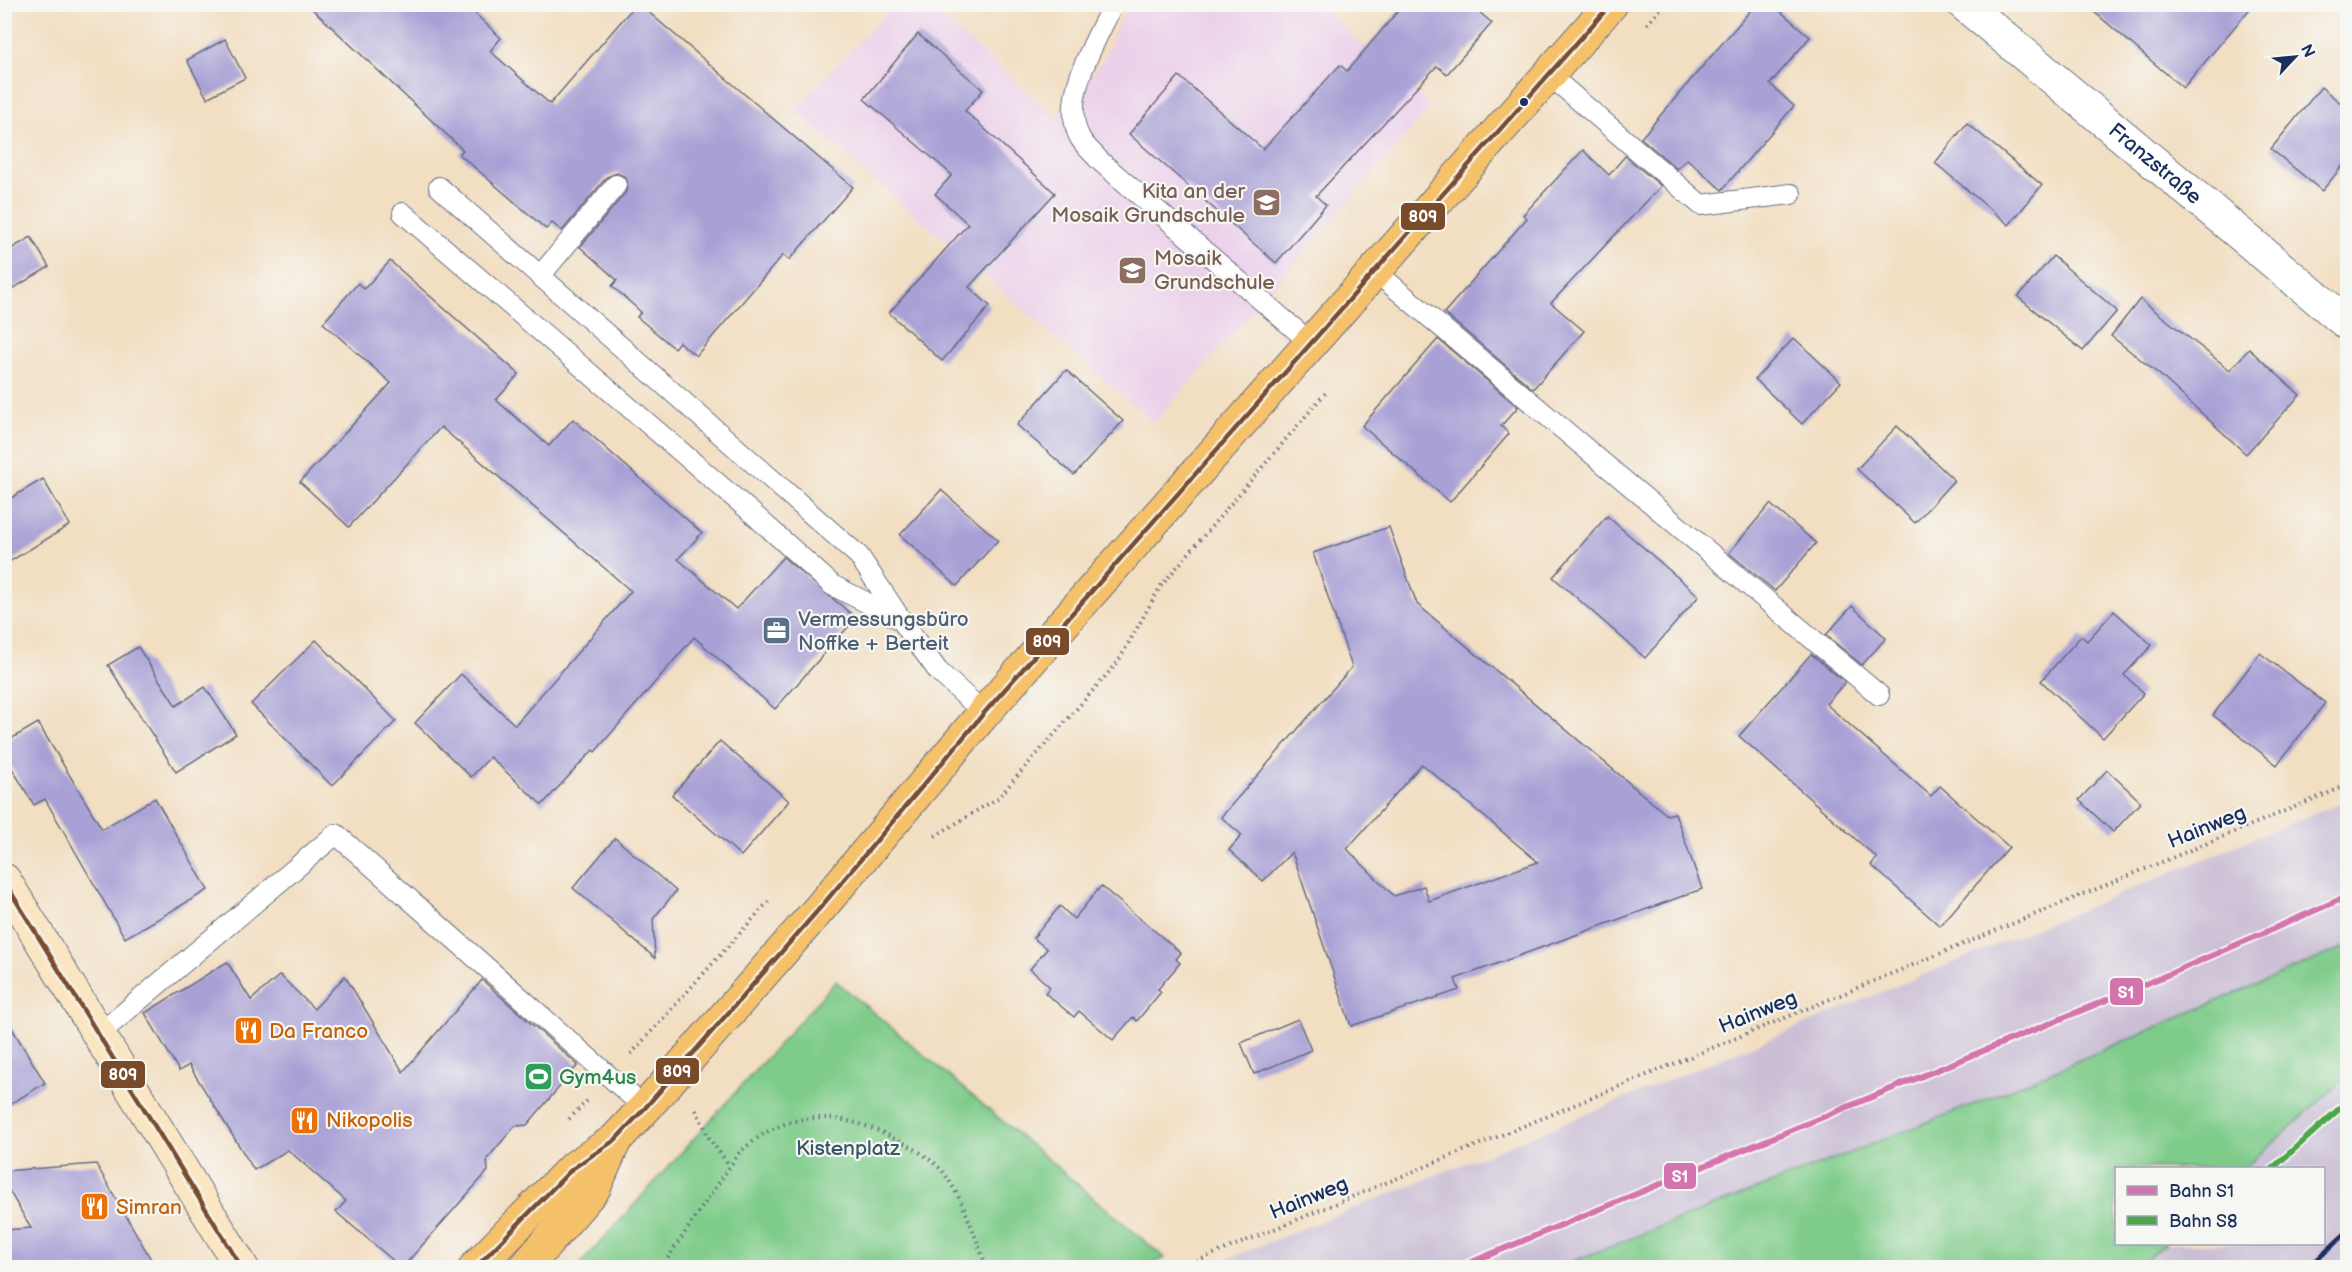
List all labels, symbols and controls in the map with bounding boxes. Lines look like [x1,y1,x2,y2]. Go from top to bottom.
north arrow [2265,27,2325,87]
text: N [2296,42,2318,61]
unlabelled marker [1518,96,1530,108]
street label: Franzstraße [2104,117,2207,209]
place label: Kita an der Mosaik Grundschule [1051,179,1245,228]
school or university icon: Kita an der Mosaik Grundschule [1250,187,1282,219]
line badge: 809 [1400,202,1446,231]
text: 809 [1409,208,1437,227]
place label: Mosaik Grundschule [1154,246,1275,295]
school or university icon: Mosaik Grundschule [1117,254,1149,286]
place label: Vermessungsbüro Noffke + Berteit [798,607,969,656]
office icon: Vermessungsbüro Noffke + Berteit [761,615,793,647]
line badge: 809 [1025,627,1070,656]
text: 809 [1033,633,1061,652]
street label: Hainweg [2164,800,2250,854]
line badge: S1 [2109,977,2144,1006]
text: S1 [2118,984,2134,1003]
street label: Hainweg [1715,985,1801,1039]
restaurant icon: Da Franco [232,1015,264,1047]
place label: Da Franco [269,1019,368,1044]
line badge: 809 [655,1057,700,1085]
line badge: 809 [100,1060,146,1089]
sports icon: Gym4us [522,1061,554,1093]
text: 809 [663,1063,691,1082]
place label: Gym4us [559,1065,637,1090]
text: 809 [109,1066,137,1085]
restaurant icon: Nikopolis [289,1104,321,1136]
place label: Nikopolis [326,1108,413,1133]
park label: Kistenplatz [796,1136,901,1161]
line badge: S1 [1663,1162,1697,1190]
legend [2115,1167,2325,1245]
text: S1 [1672,1168,1688,1187]
street label: Hainweg [1266,1171,1352,1225]
text: Bahn S1 [2169,1181,2234,1202]
restaurant icon: Simran [79,1191,111,1223]
place label: Simran [116,1195,182,1220]
text: Bahn S8 [2169,1211,2238,1232]

